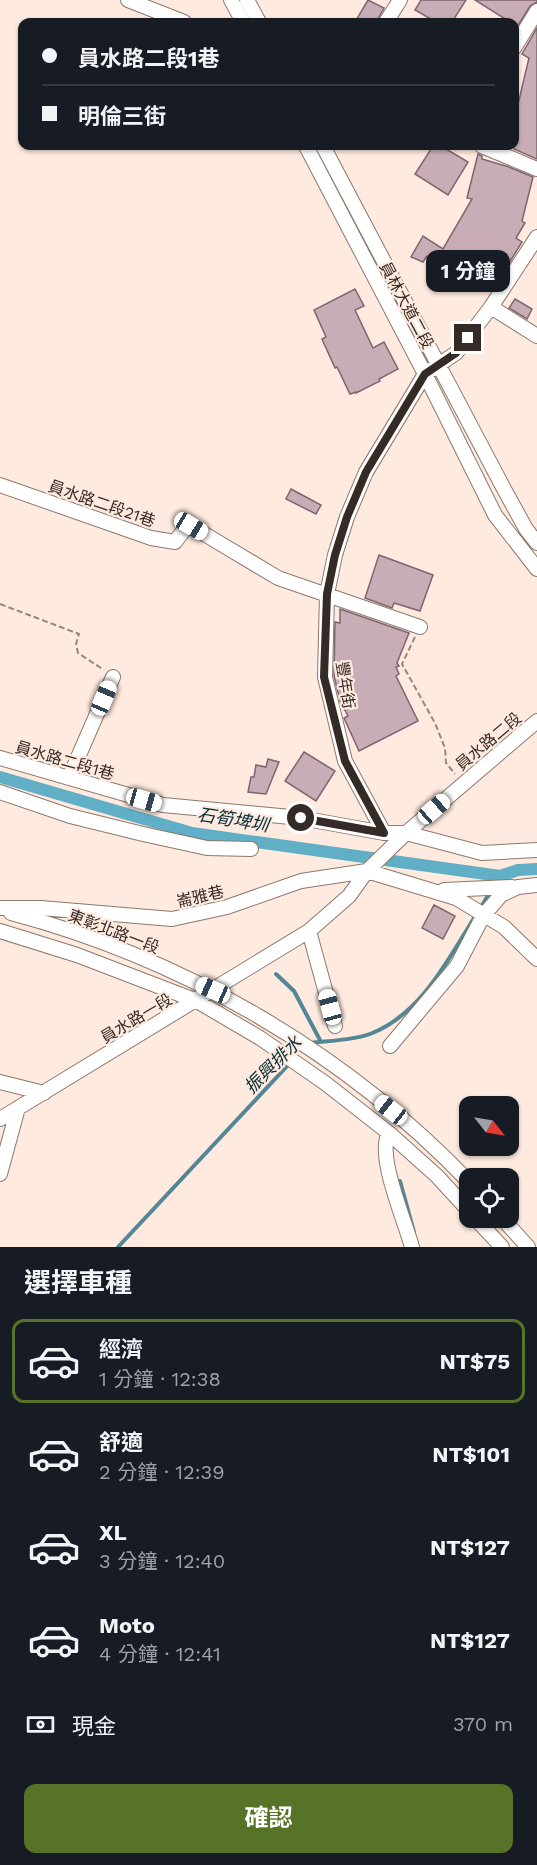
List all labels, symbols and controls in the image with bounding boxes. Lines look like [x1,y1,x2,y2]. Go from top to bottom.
text: 員水路二段1巷 [78,46,219,71]
text: 明倫三街 [78,104,166,129]
callout: 1 分鐘 [426,251,510,293]
street label: 員林大道二段 [376,258,437,352]
text: 1 分鐘 [441,259,495,283]
route end [454,324,481,351]
street label: 員水路二段21巷 [46,476,158,531]
car [171,509,211,543]
street label: 豐年街 [332,660,359,710]
car [89,678,119,718]
street label: 員水路二段 [452,708,525,774]
street label: 員水路二段1巷 [13,737,117,784]
car [124,786,164,814]
car [415,790,453,828]
water label: 石筍埤圳 [196,804,273,836]
route start [287,804,314,831]
street label: 崙雅巷 [175,882,226,911]
street label: 東彰北路一段 [66,905,162,958]
car [193,974,233,1006]
car [317,987,343,1027]
street label: 員水路一段 [97,990,175,1047]
water label: 振興排水 [240,1031,306,1098]
car [371,1092,411,1128]
north arrow [459,1096,519,1156]
map controls [459,1096,519,1228]
button: locate [459,1168,519,1228]
text: 選擇車種 [24,1267,132,1299]
icon: car [27,1334,81,1388]
text: 經濟 [99,1337,143,1362]
text: NT$75 [440,1349,510,1374]
text: 1 分鐘 · 12:38 [99,1367,221,1391]
icon: car [27,1427,81,1481]
text: 舒適 [99,1430,143,1455]
text: NT$101 [432,1442,510,1467]
text: 2 分鐘 · 12:39 [99,1460,225,1484]
icon: car [27,1520,81,1574]
text: XL [99,1520,127,1545]
text: NT$127 [430,1535,510,1560]
text: 3 分鐘 · 12:40 [99,1549,225,1573]
icon: car [27,1613,81,1667]
text: Moto [99,1613,155,1638]
text: NT$127 [430,1628,510,1653]
text: 4 分鐘 · 12:41 [99,1642,221,1666]
icon: cash [24,1708,57,1741]
text: 370 m [453,1712,513,1736]
text: 現金 [72,1714,116,1739]
button: 確認 [24,1784,513,1853]

